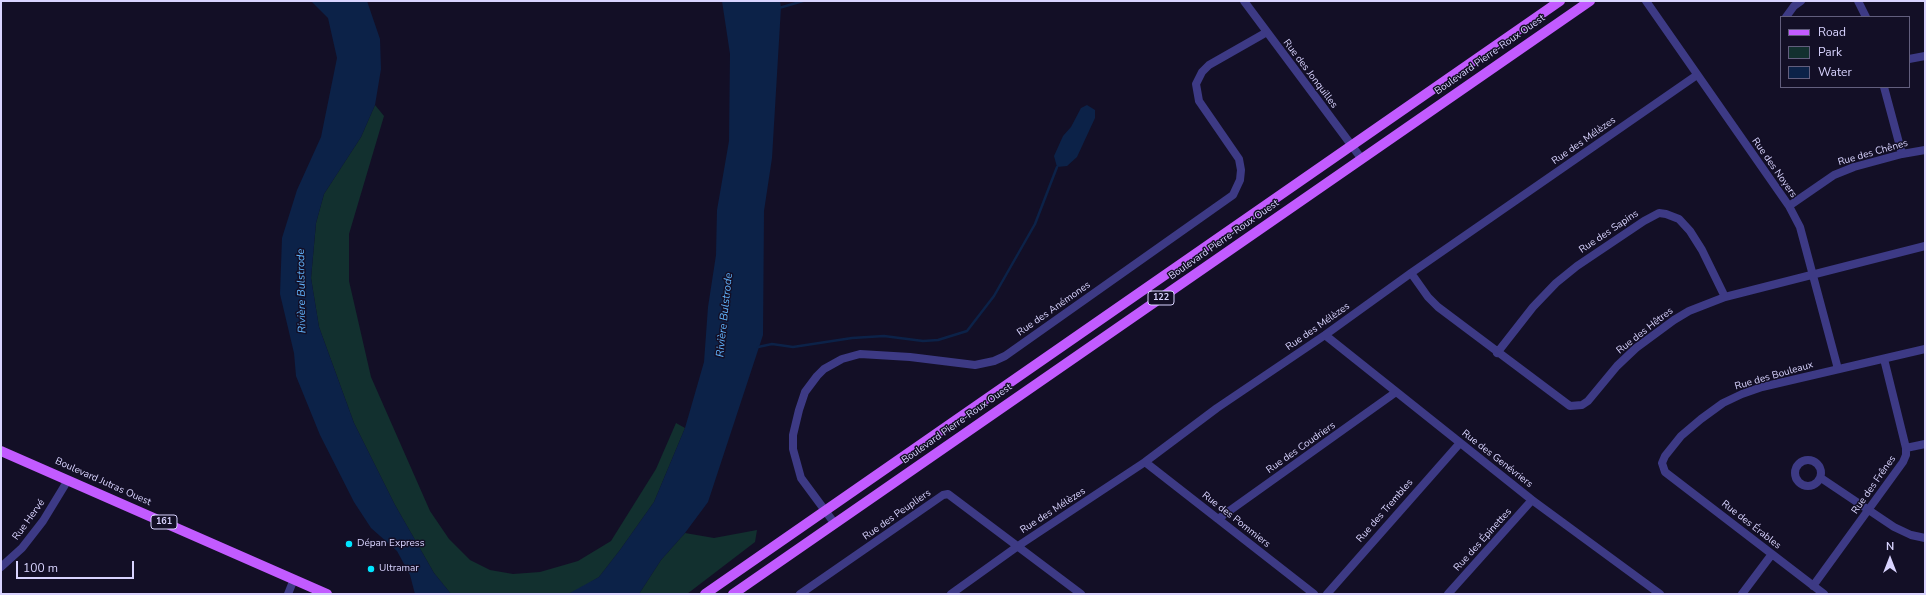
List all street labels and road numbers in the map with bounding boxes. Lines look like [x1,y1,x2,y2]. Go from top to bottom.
street label: Boulevard Pierre-Roux Ouest [1433,12,1547,98]
street label: Rue des Jonquilles [1280,37,1340,111]
street label: Rue des Mélèzes [1550,114,1618,168]
street label: Rue des Noyers [1749,136,1799,200]
street label: Rue des Chênes [1837,137,1909,169]
street label: Boulevard Pierre-Roux Ouest [1167,197,1281,283]
street label: Rue des Sapins [1577,208,1641,256]
street label: Rue des Anémones [1015,279,1093,339]
road number: 122 [1148,291,1174,305]
street label: Rue des Mélèzes [1284,300,1352,354]
street label: Rue des Hêtres [1614,305,1676,357]
street label: Rue des Bouleaux [1733,359,1815,393]
street label: Boulevard Pierre-Roux Ouest [900,381,1014,467]
street label: Rue des Coudriers [1264,420,1338,476]
street label: Rue des Genévriers [1459,428,1535,490]
street label: Rue des Frênes [1849,453,1899,517]
street label: Boulevard Jutras Ouest [53,455,153,509]
street label: Rue des Trembles [1354,477,1416,545]
street label: Rue des Mélèzes [1018,485,1088,537]
street label: Rue des Peupliers [861,487,933,543]
street label: Rue des Pommiers [1199,490,1273,550]
street label: Rue Hervé [10,497,48,543]
street label: Rue des Érables [1719,498,1783,552]
street label: Rue des Épinettes [1452,506,1514,574]
road number: 161 [151,515,177,529]

